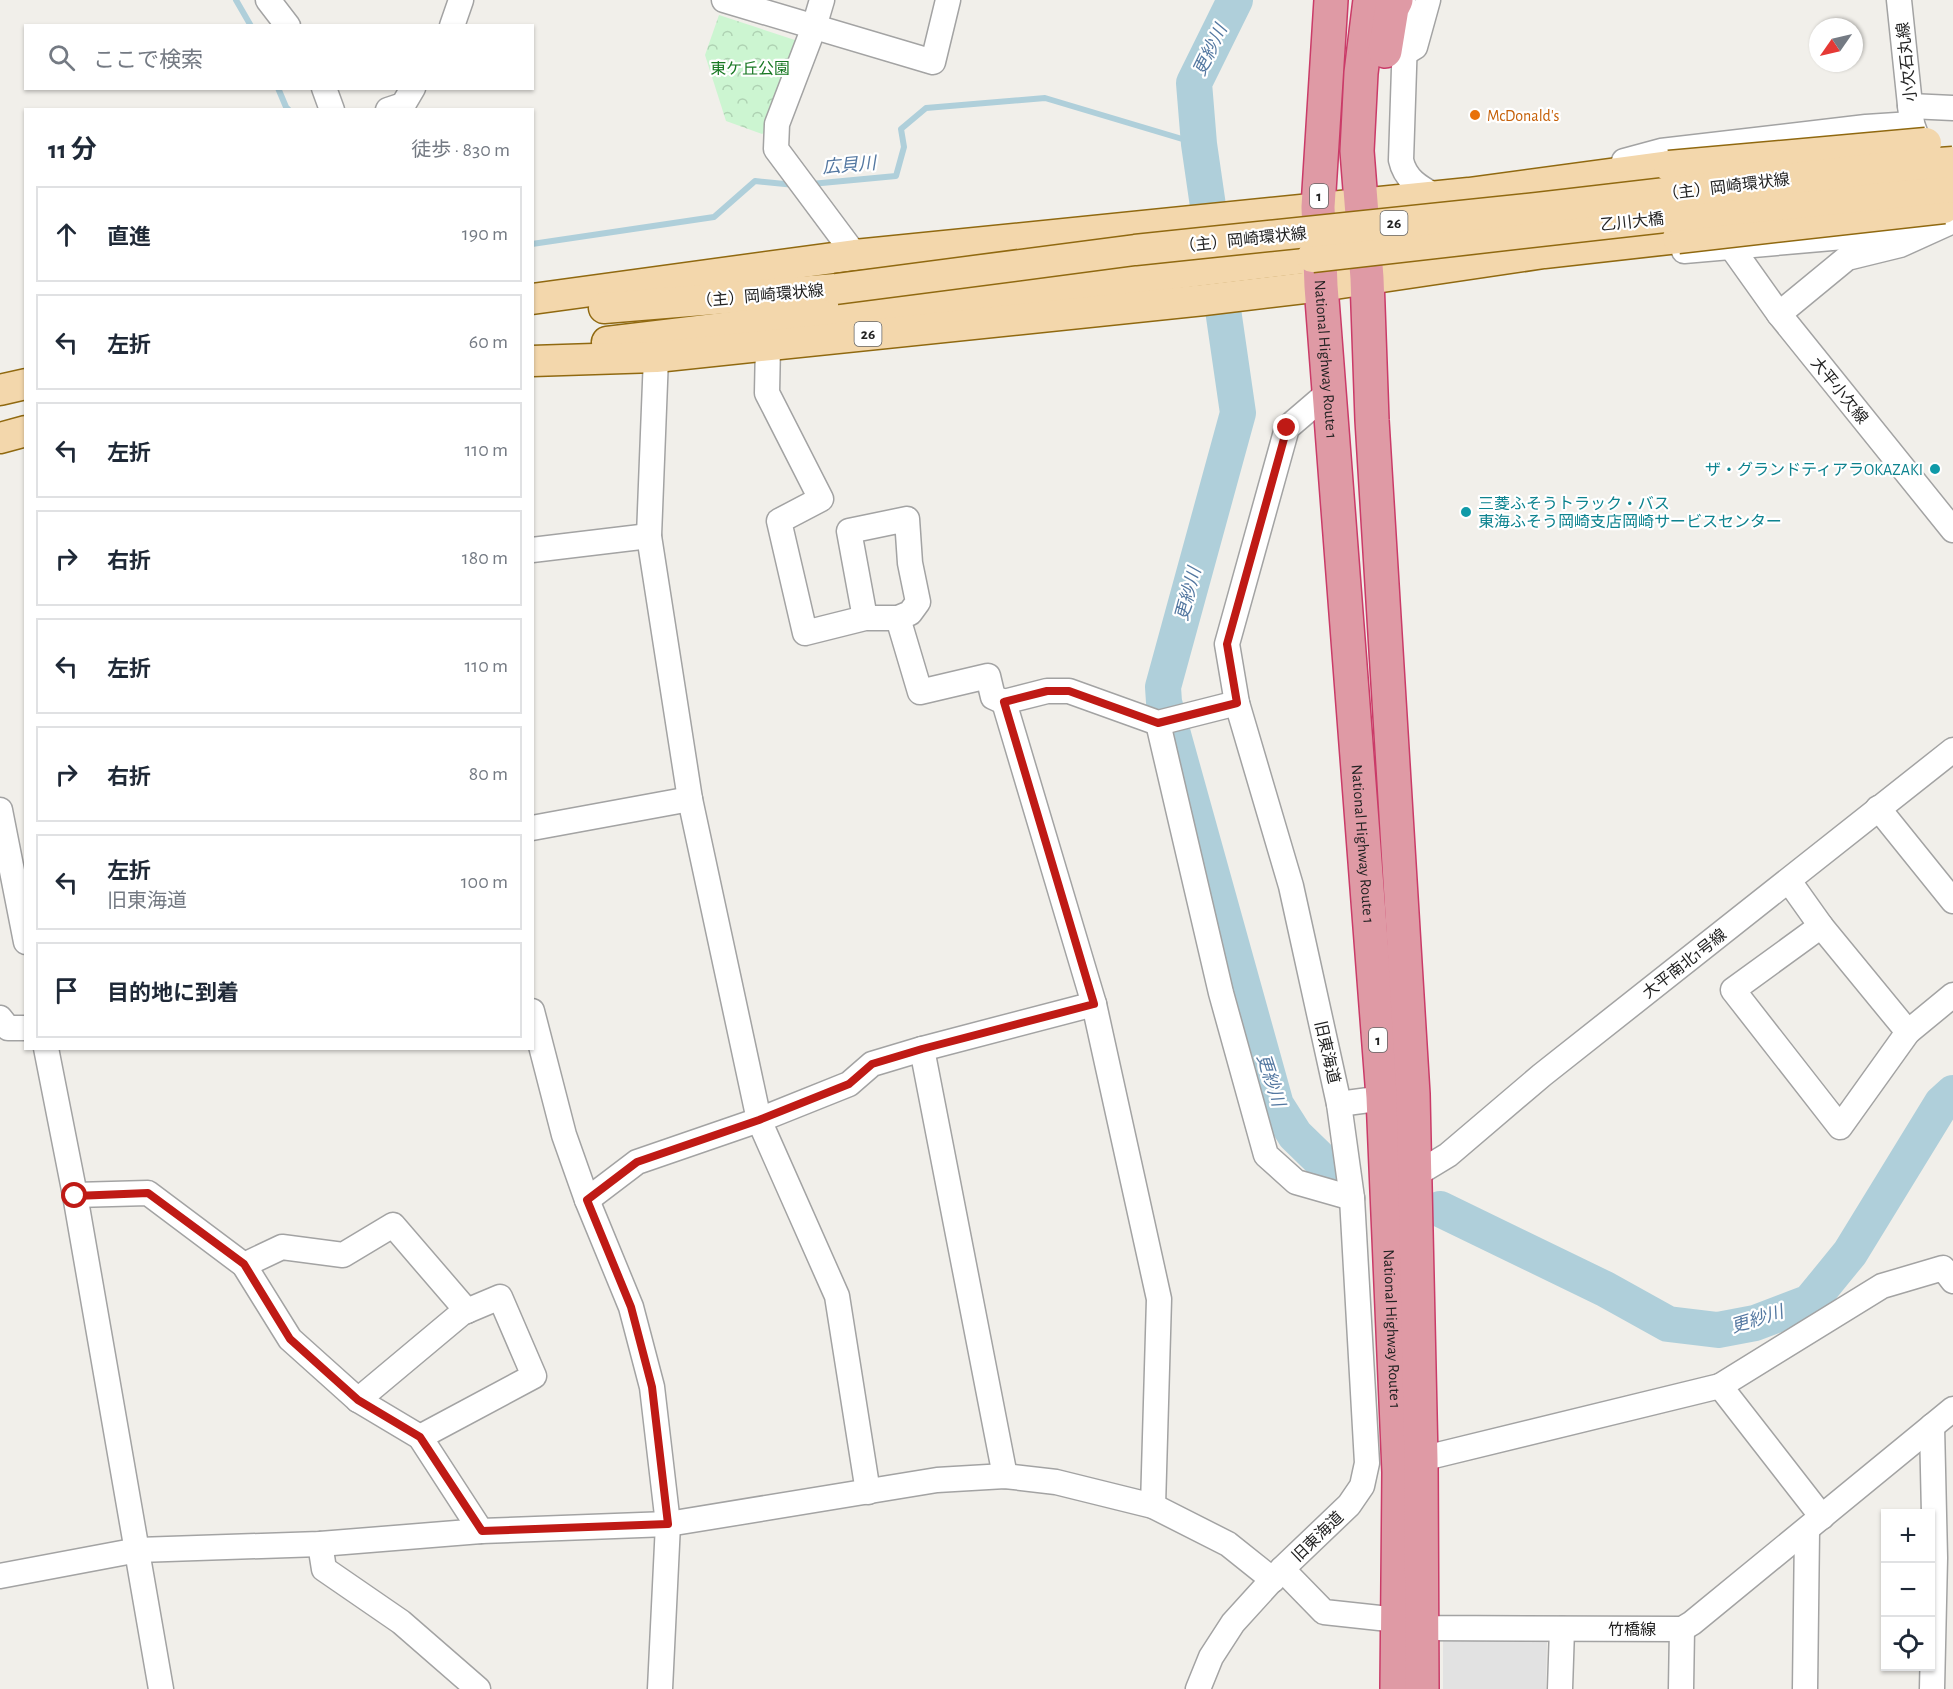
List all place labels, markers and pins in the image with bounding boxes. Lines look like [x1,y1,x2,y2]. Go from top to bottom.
marker: McDonald's [1468,108,1482,122]
place label: McDonald's [1487,108,1560,124]
place label: ザ・グランドティアラOKAZAKI [1705,461,1923,478]
marker: ザ・グランドティアラOKAZAKI [1928,462,1942,476]
place label: 三菱ふそうトラック・バス 東海ふそう岡崎支店岡崎サービスセンター [1478,495,1782,530]
marker: 三菱ふそうトラック・バス 東海ふそう岡崎支店岡崎サービスセンター [1459,505,1473,519]

